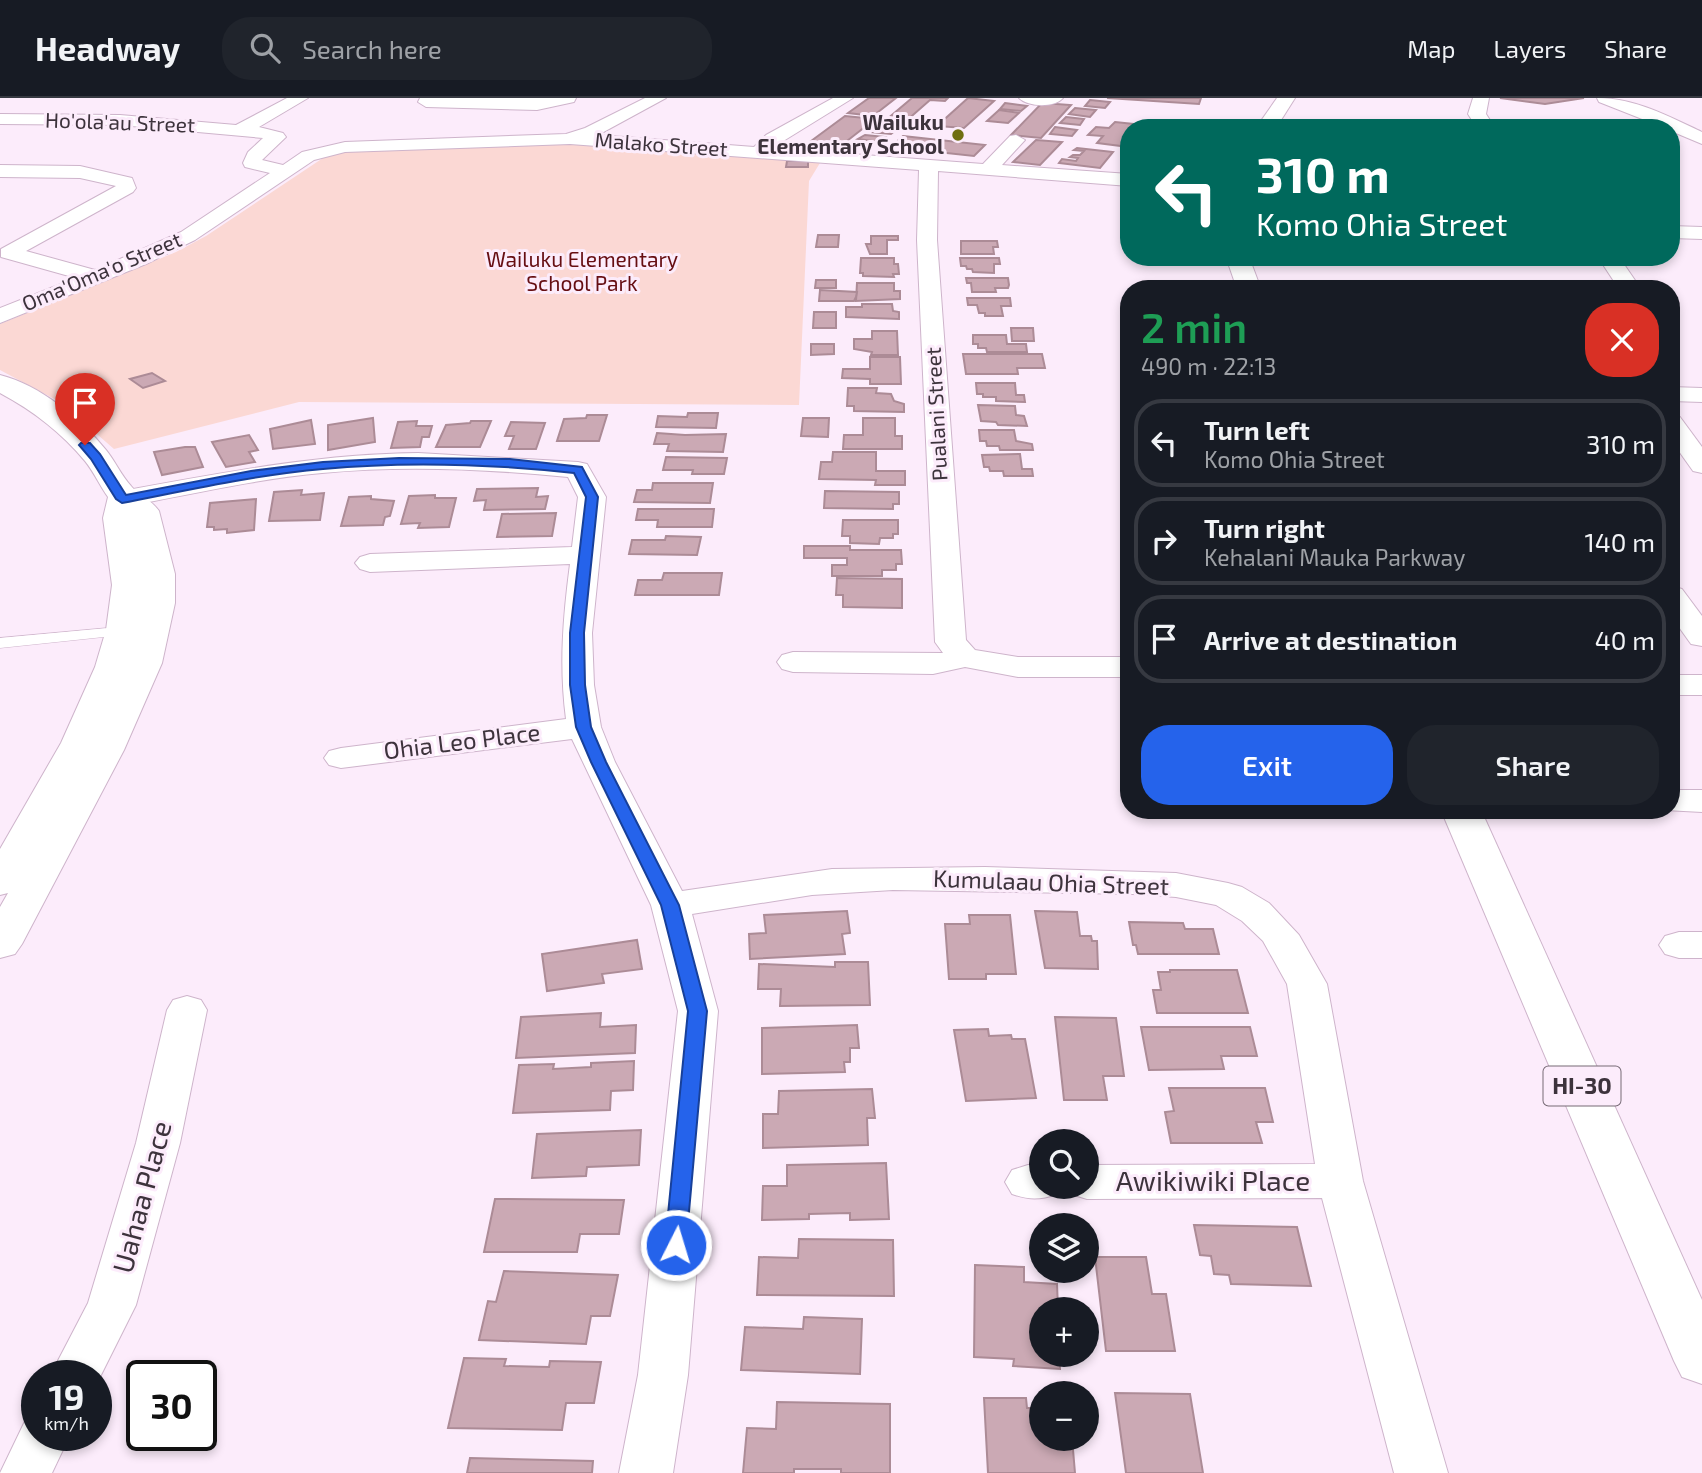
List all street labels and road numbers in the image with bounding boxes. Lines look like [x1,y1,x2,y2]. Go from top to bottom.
street label: Ho'ola'au Street [45,106,195,137]
street label: Malako Street [594,126,728,161]
street label: Oma'Oma'o Street [18,226,185,315]
street label: Pualani Street [920,346,951,482]
street label: Ohia Leo Place [382,717,542,765]
street label: Kumulaau Ohia Street [933,863,1170,900]
road number: HI-30 [1544,1066,1620,1105]
street label: Uahaa Place [104,1117,178,1276]
street label: Awikiwiki Place [1116,1163,1310,1197]

